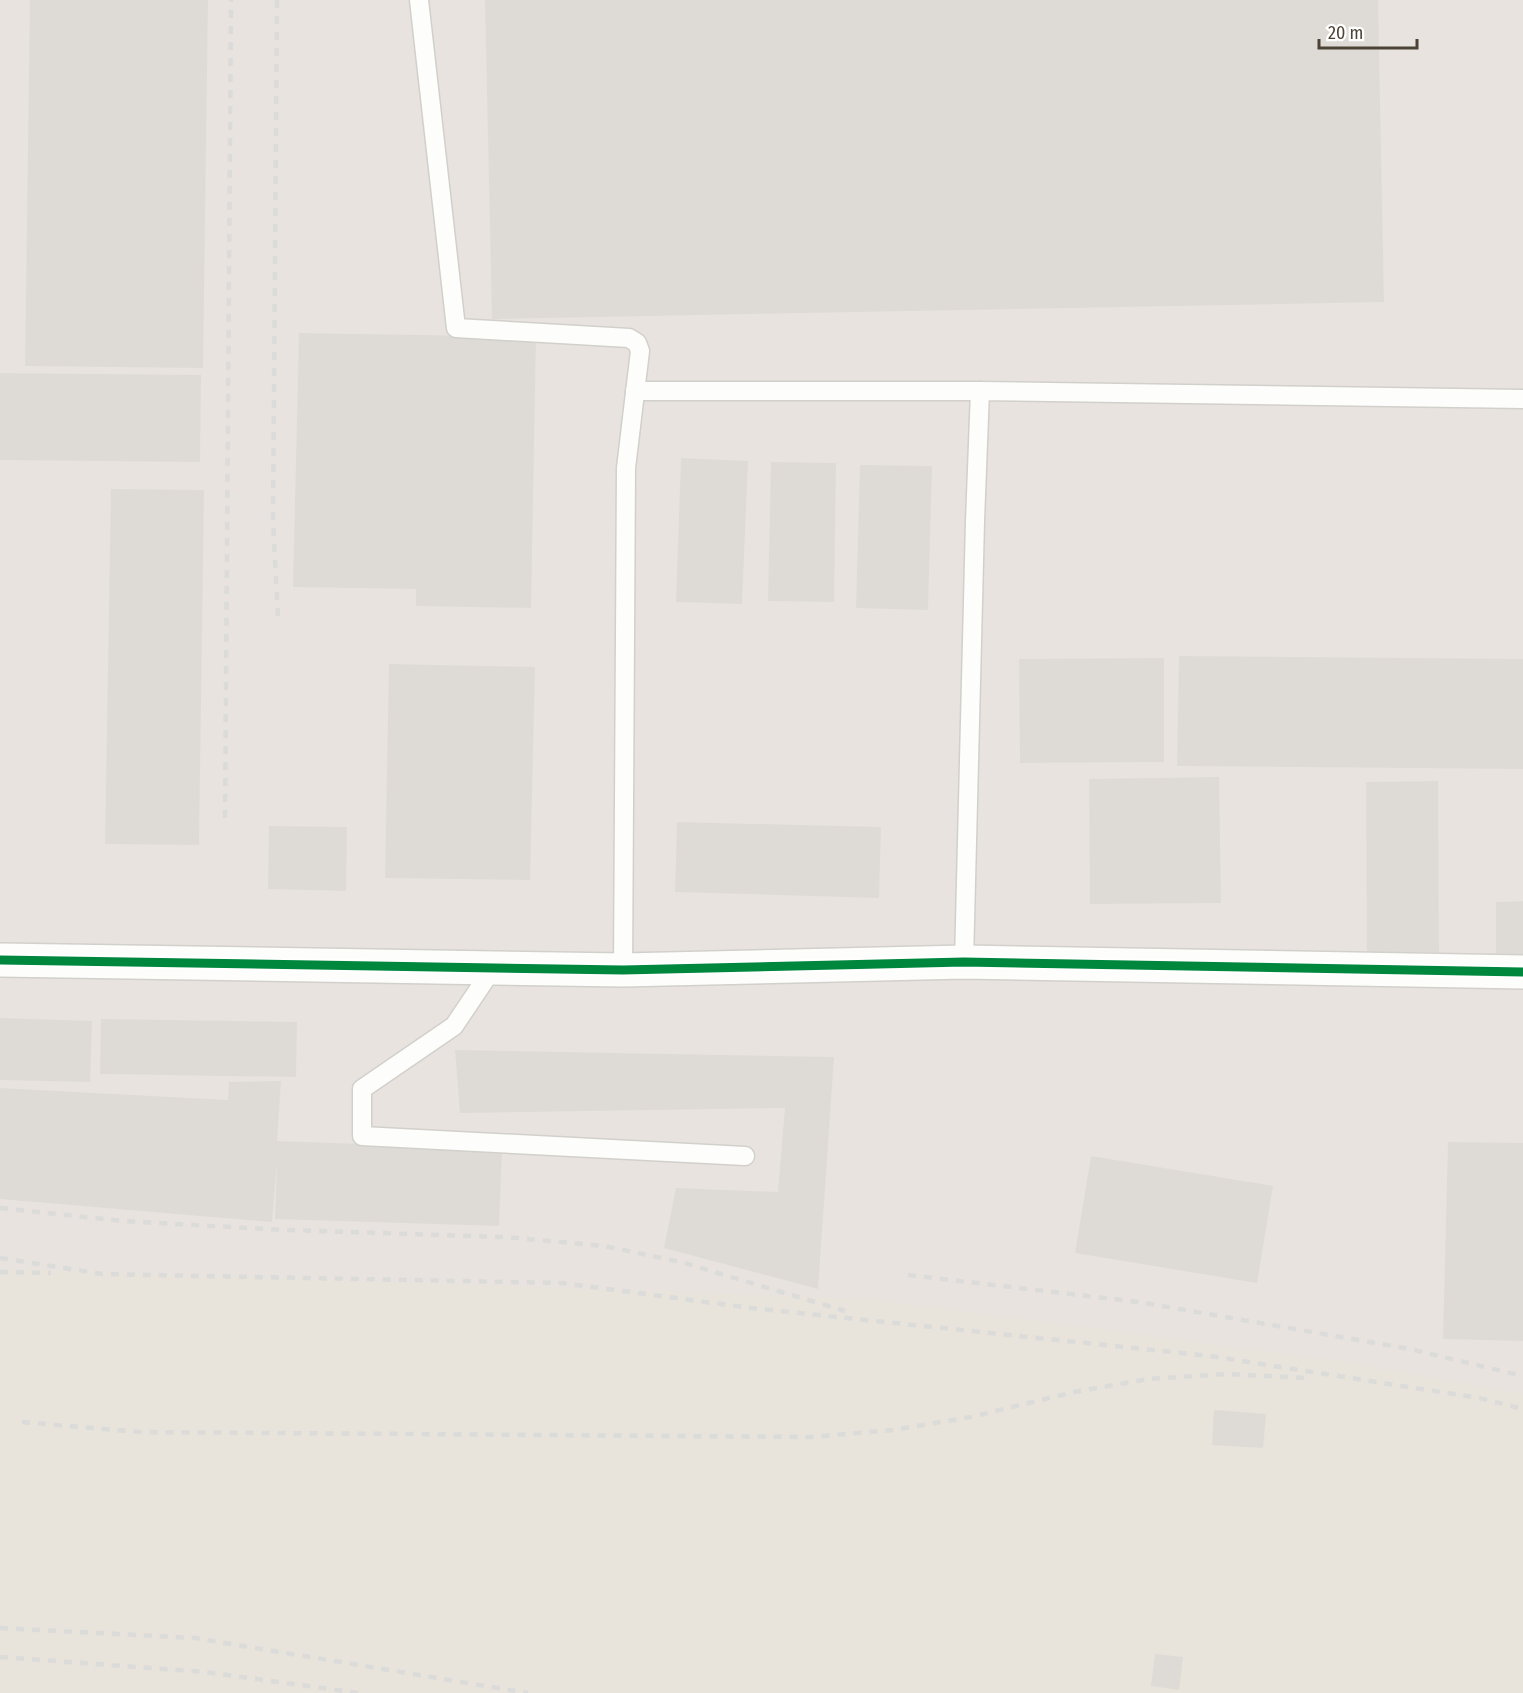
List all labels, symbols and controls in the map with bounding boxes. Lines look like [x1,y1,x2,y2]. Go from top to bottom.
scale bar [1319,12,1416,50]
text: 20 m [1328,22,1363,44]

